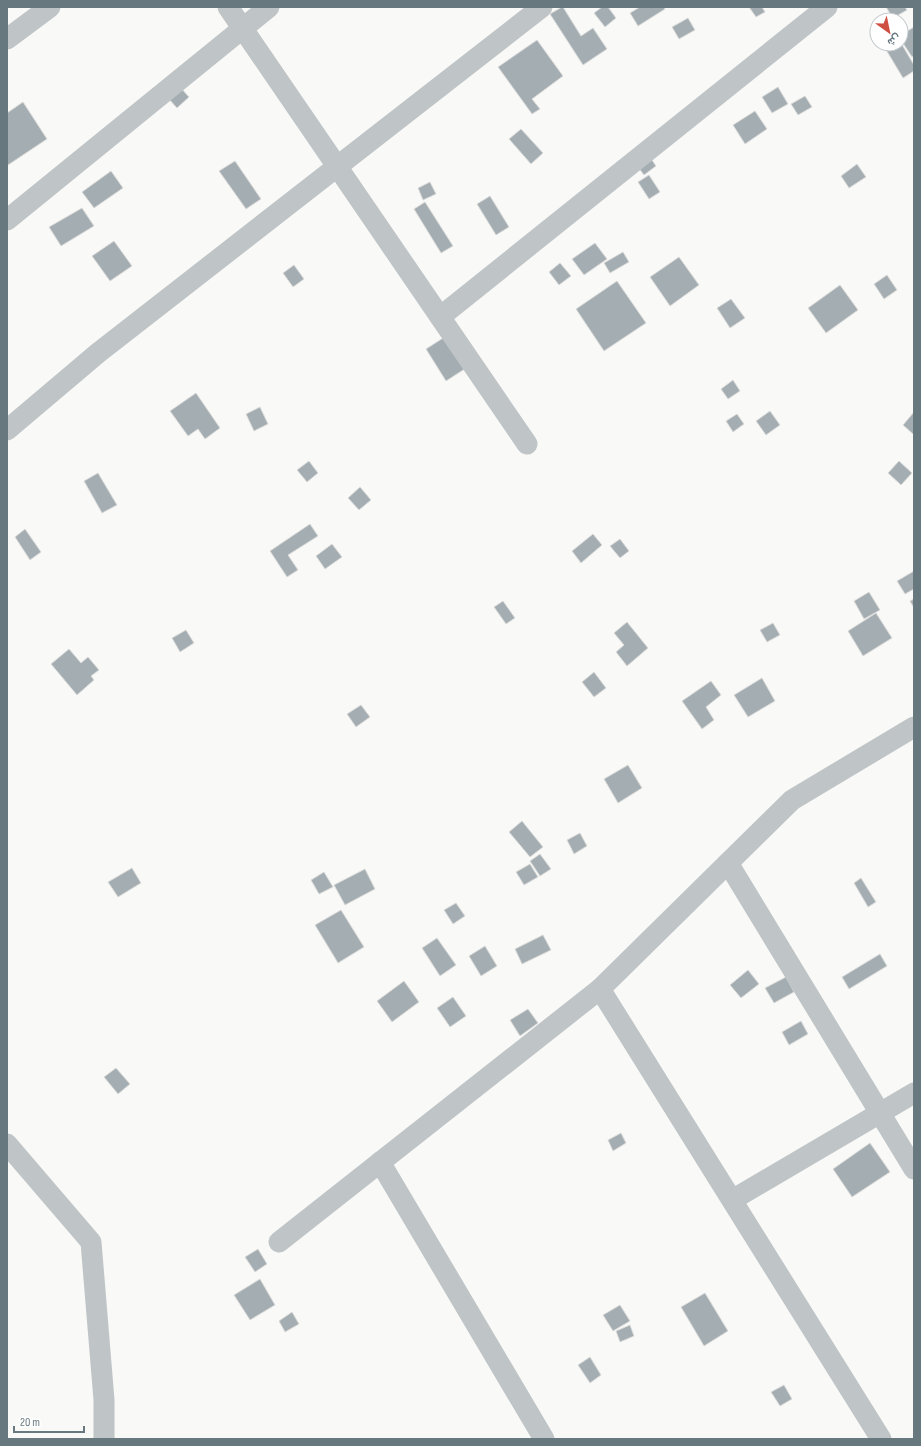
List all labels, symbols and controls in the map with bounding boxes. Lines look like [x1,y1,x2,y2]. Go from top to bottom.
north arrow [869,12,909,52]
text: ش [885,31,903,49]
scale bar [14,1408,84,1434]
text: 20 m [20,1415,40,1430]

